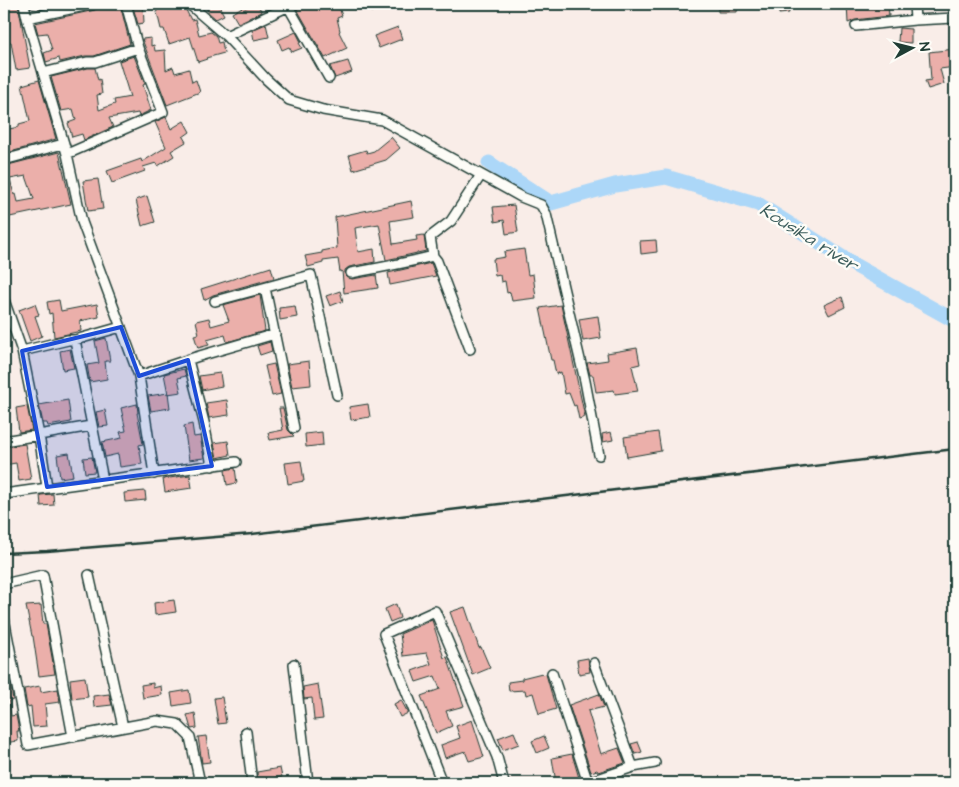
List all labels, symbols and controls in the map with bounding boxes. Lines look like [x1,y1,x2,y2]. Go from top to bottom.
north arrow [886,22,936,72]
text: N [913,41,934,52]
water label: Kousika river [755,197,864,279]

